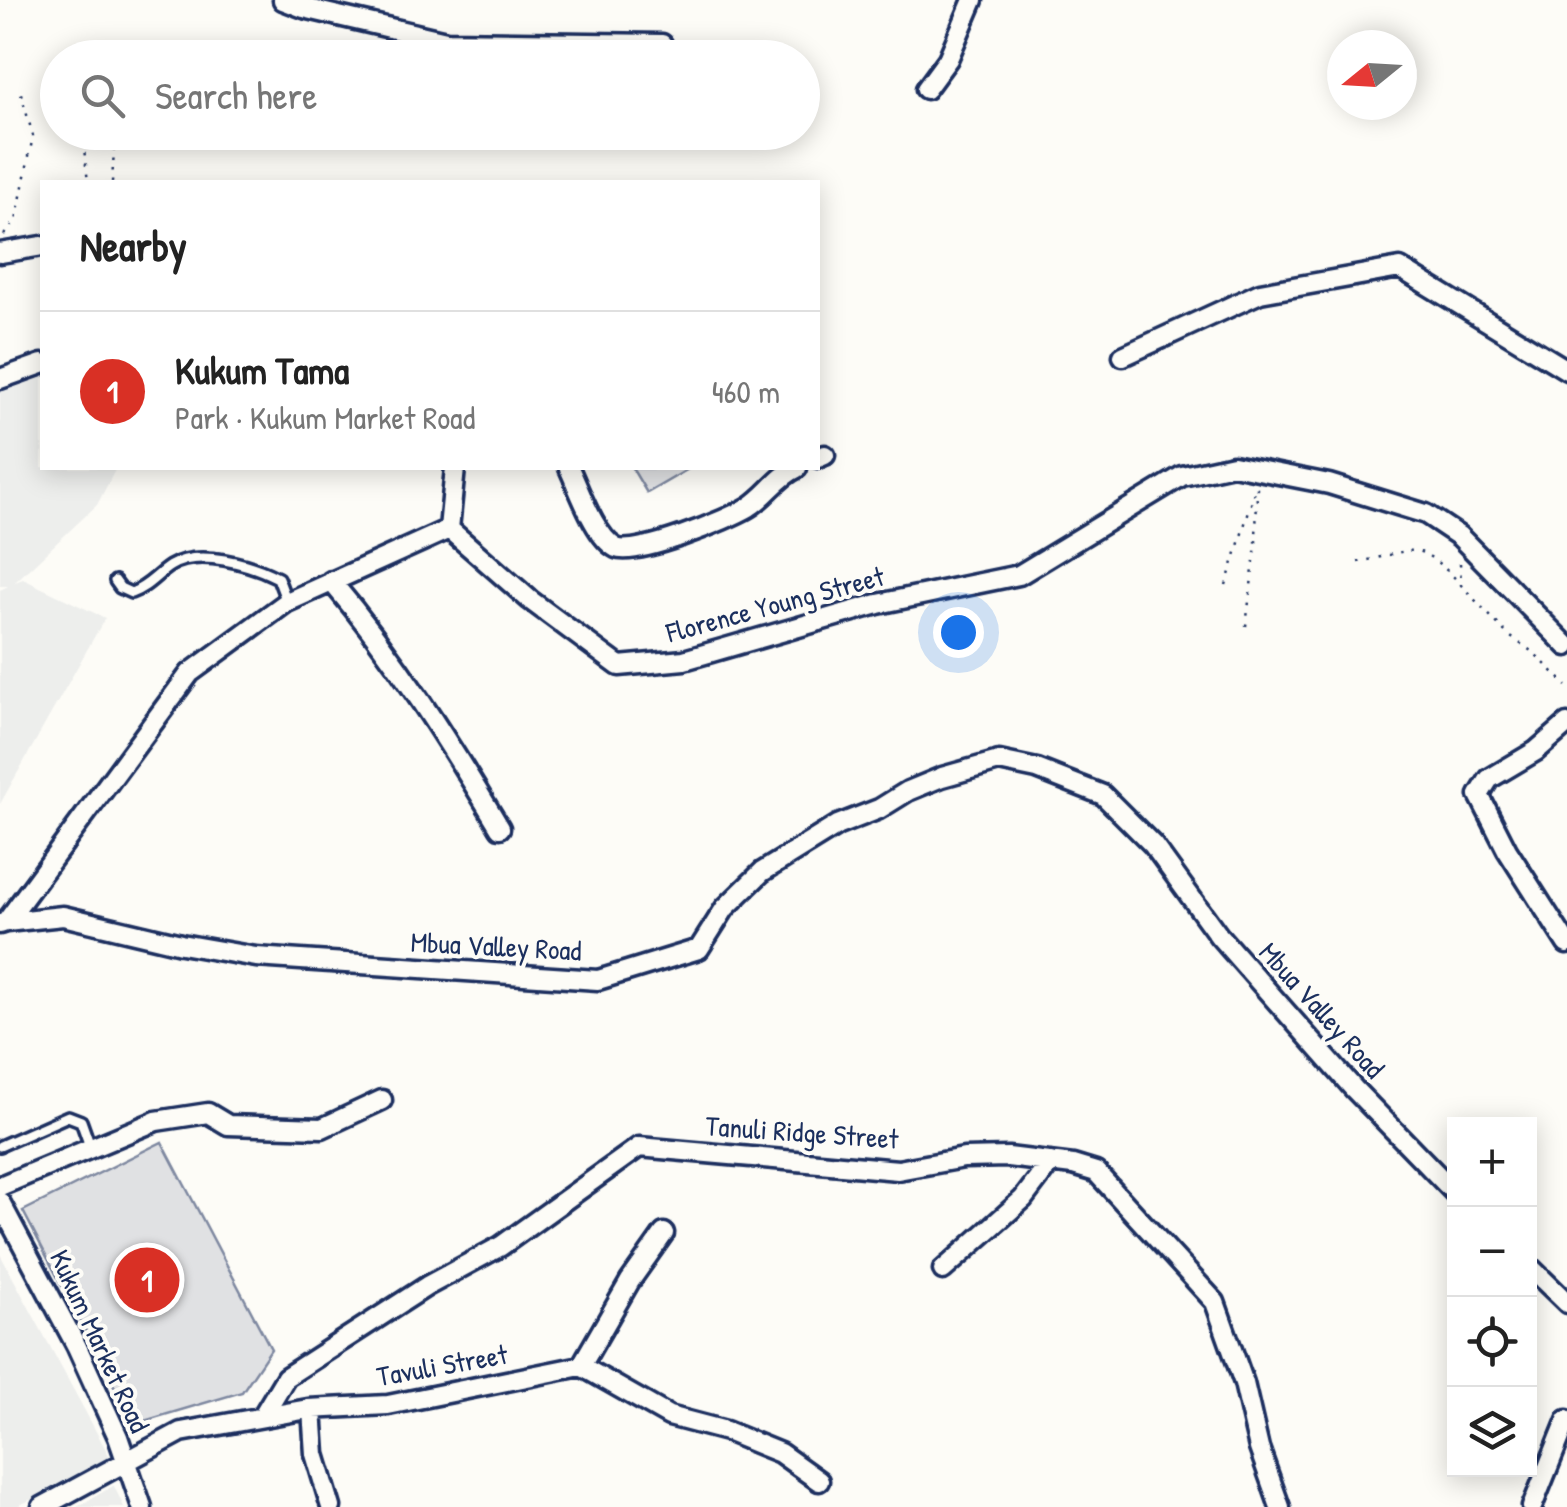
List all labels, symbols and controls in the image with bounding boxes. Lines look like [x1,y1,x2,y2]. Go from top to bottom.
north arrow [1327,30,1417,120]
search box [40,40,820,150]
icon: search [75,68,130,123]
text: Search here [155,69,317,121]
text: Nearby [80,217,187,274]
text: Kukum Tama [175,344,349,396]
text: 1 [107,370,118,413]
text: 460 m [712,370,780,413]
text: Park · Kukum Market Road [175,396,475,439]
street label: Florence Young Street [661,557,888,652]
your location [933,607,984,658]
street label: Mbua Valley Road [410,923,582,969]
street label: Mbua Valley Road [1251,934,1393,1086]
street label: Tanuli Ridge Street [704,1106,900,1158]
map controls [1447,1117,1537,1477]
button: + [1447,1117,1537,1207]
button: − [1447,1207,1537,1297]
pin: 1 [114,1242,180,1318]
street label: Kukum Market Road [41,1244,159,1439]
button: locate [1447,1297,1537,1387]
street label: Tavuli Street [374,1335,511,1395]
button: layers [1447,1387,1537,1477]

